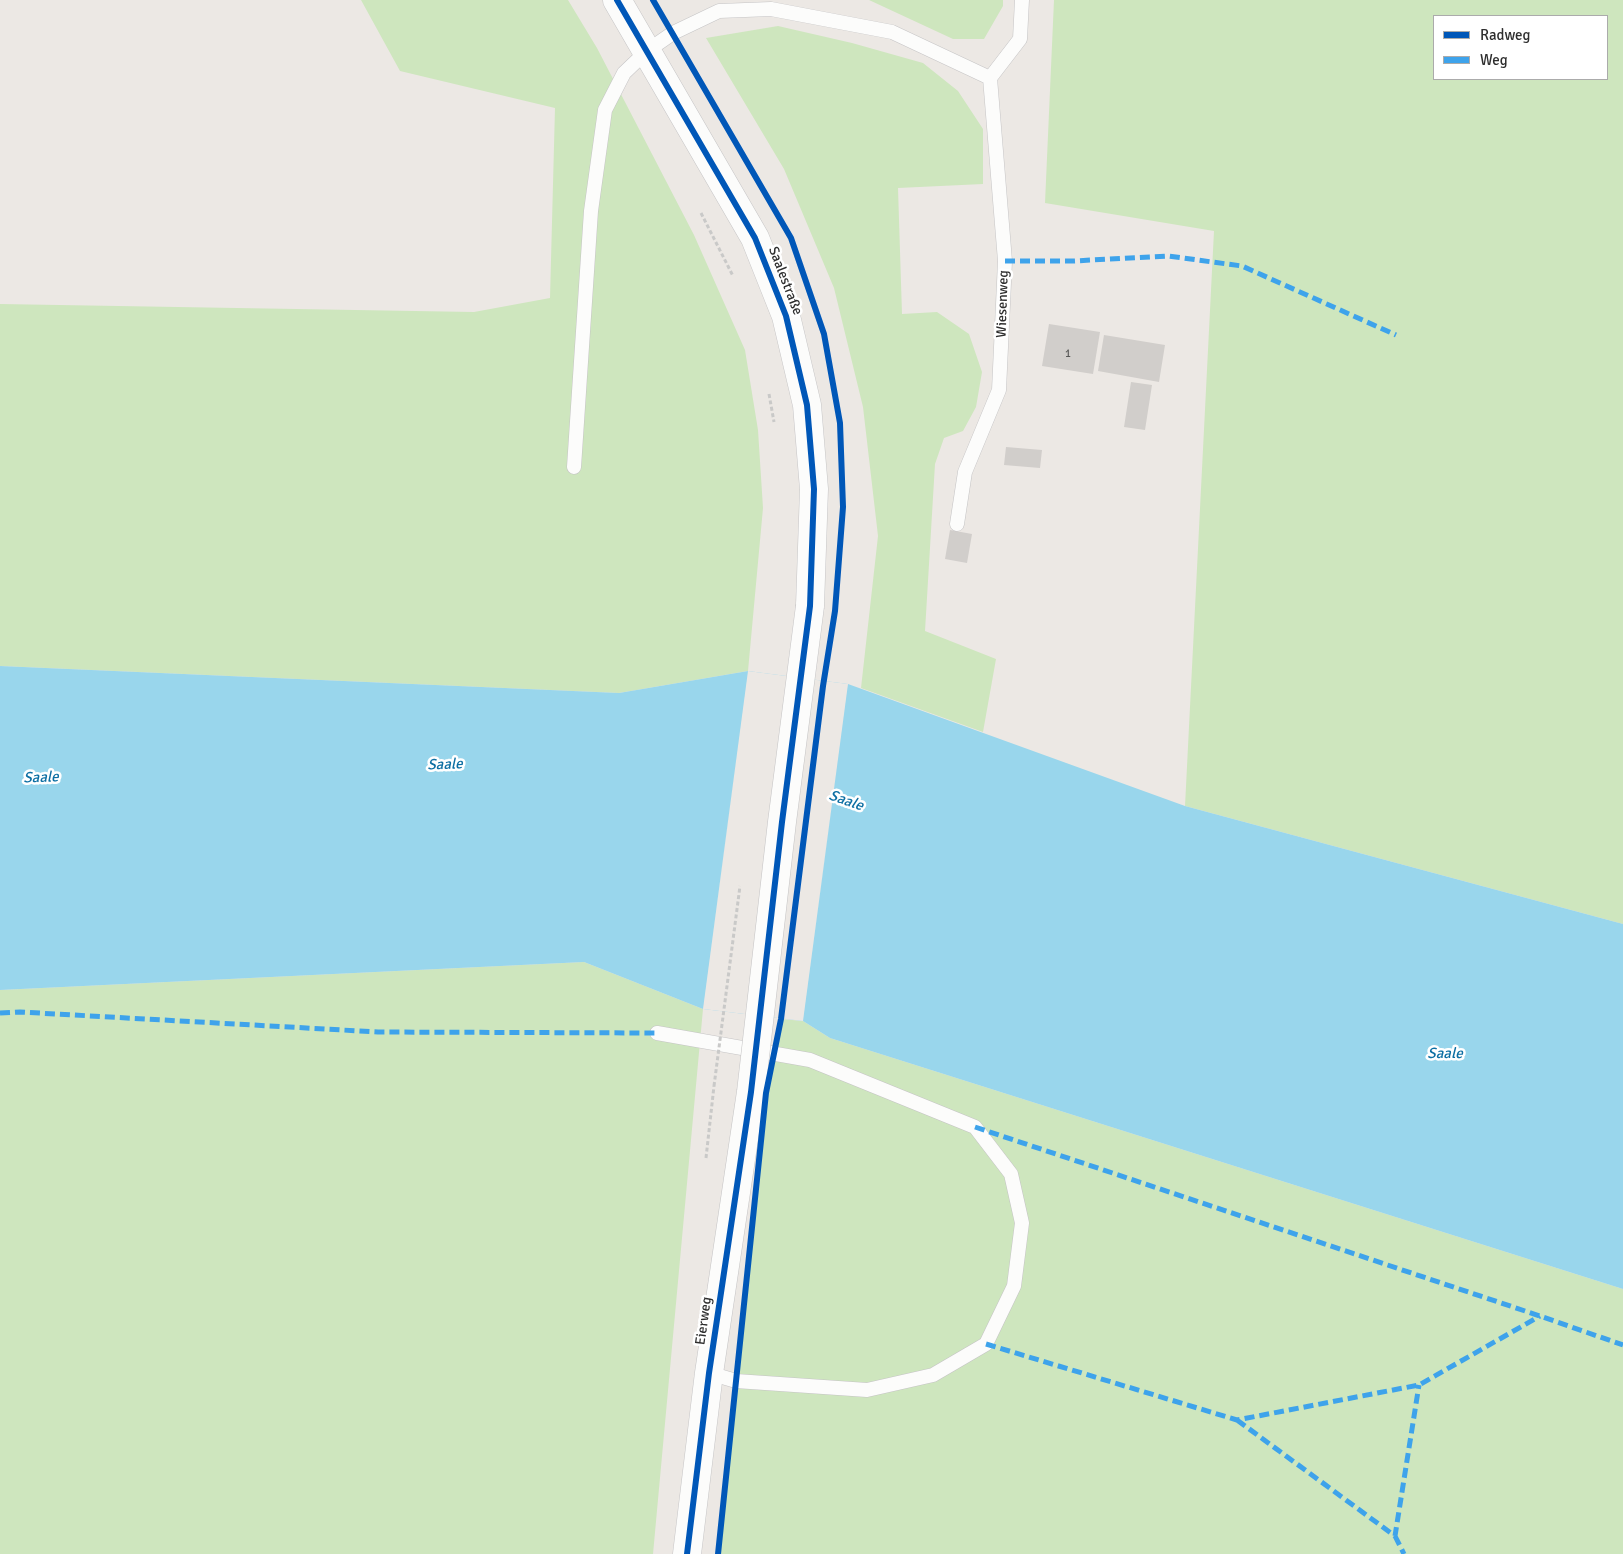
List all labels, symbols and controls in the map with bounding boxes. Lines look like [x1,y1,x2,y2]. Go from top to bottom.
legend [1433,15,1608,80]
text: Radweg [1480,26,1530,44]
text: Weg [1480,51,1508,69]
street label: Saalestraße [764,244,806,318]
street label: Wiesenweg [993,270,1013,338]
house number: 1 [1065,347,1071,361]
water label: Saale [427,755,463,775]
water label: Saale [23,768,59,788]
water label: Saale [826,787,866,815]
water label: Saale [1427,1045,1463,1063]
street label: Eierweg [692,1296,716,1346]

